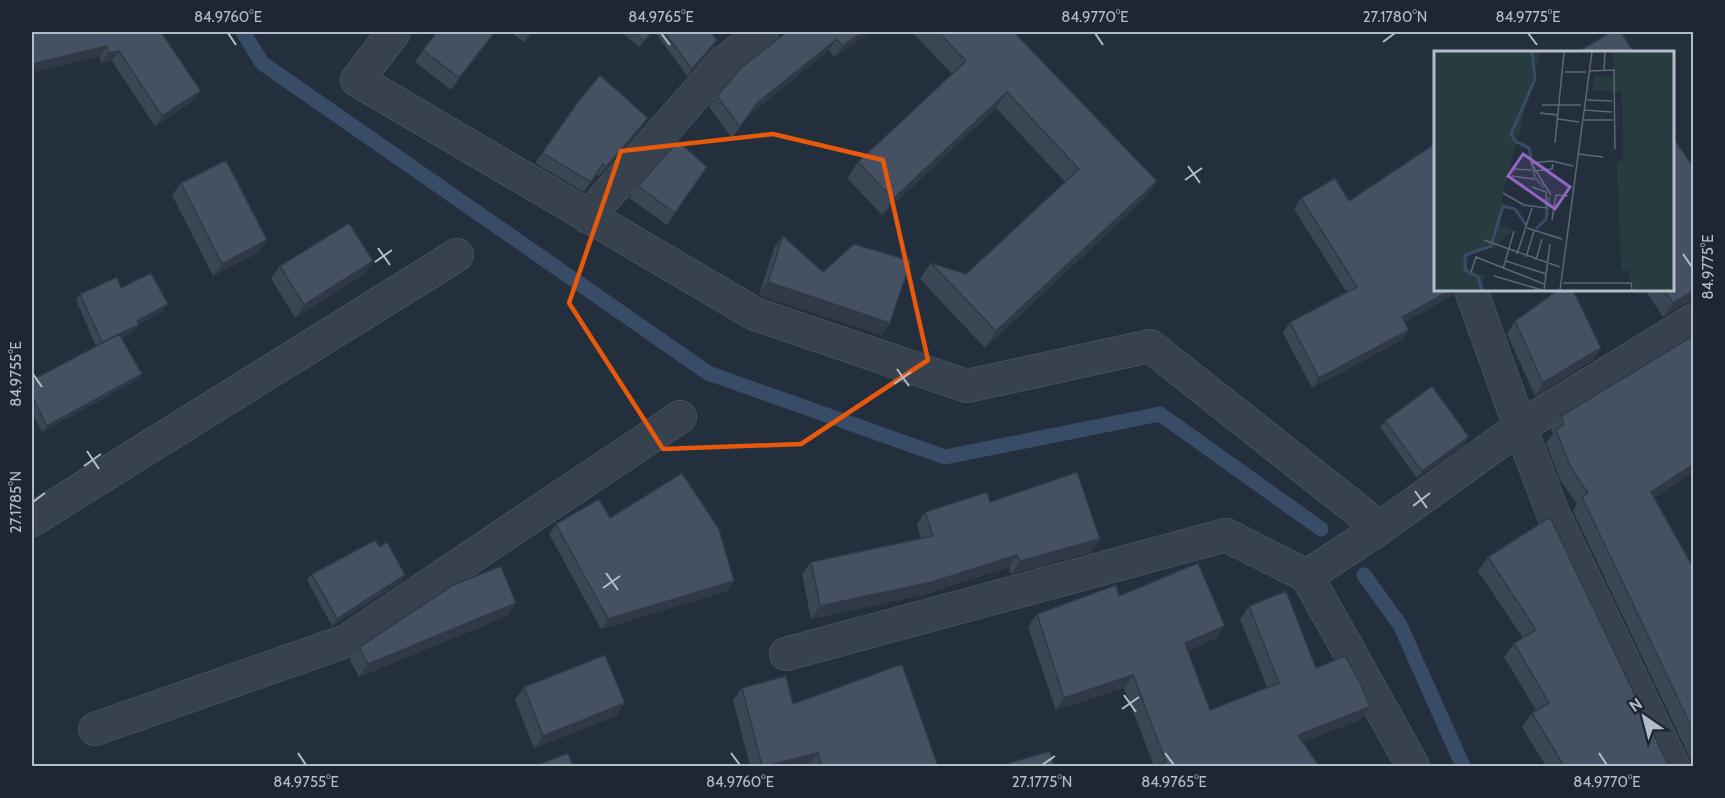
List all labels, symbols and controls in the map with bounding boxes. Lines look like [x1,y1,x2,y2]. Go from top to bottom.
text: 84.9760°E [194,8,262,26]
text: 84.9765°E [628,8,694,26]
text: 84.9770°E [1061,8,1129,26]
text: 27.1780°N [1363,8,1427,26]
text: 84.9775°E [1495,8,1561,26]
inset map [1434,51,1674,291]
text: 84.9775°E [1699,234,1717,300]
text: 84.9755°E [7,341,25,407]
text: 27.1785°N [7,471,25,533]
north arrow [1614,687,1674,747]
text: N [1626,694,1646,716]
text: 84.9755°E [273,773,339,791]
text: 84.9760°E [706,773,774,791]
text: 27.1775°N [1012,773,1072,791]
text: 84.9765°E [1141,773,1207,791]
text: 84.9770°E [1573,773,1641,791]

